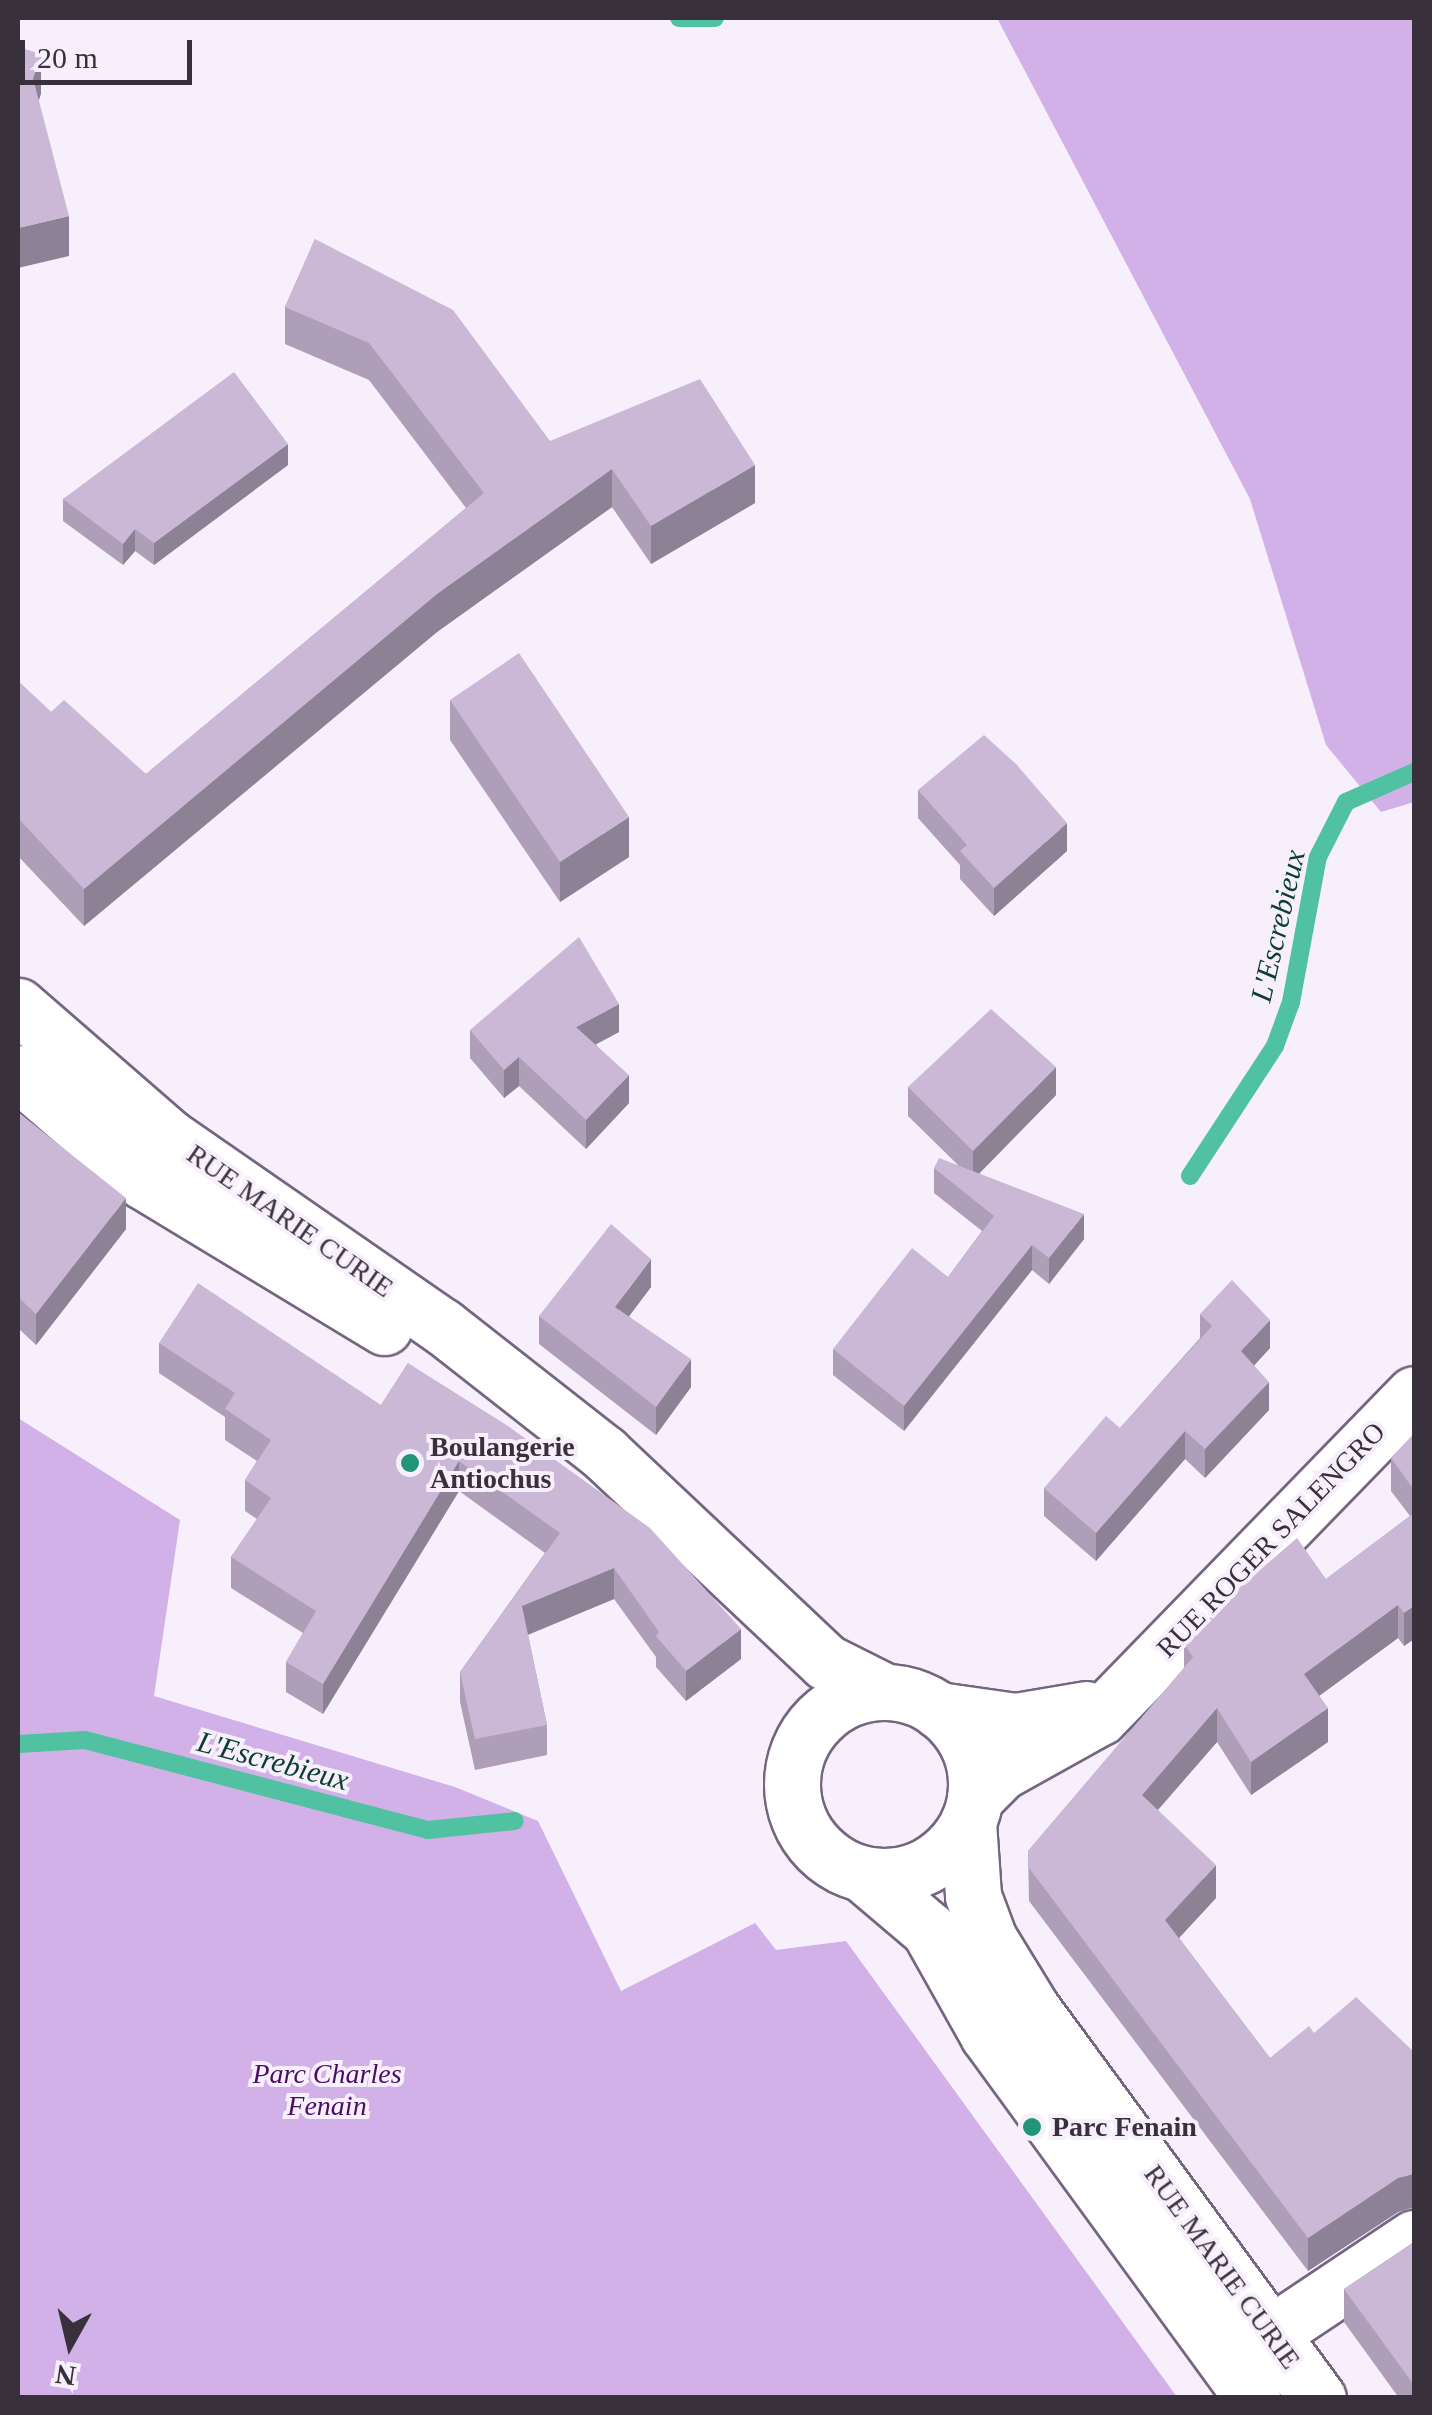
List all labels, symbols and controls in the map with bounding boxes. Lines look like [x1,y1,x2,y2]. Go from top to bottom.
scale bar [25,20,198,82]
text: 20 m [37,41,98,74]
water label: L'Escrebieux [1243,846,1313,1006]
street label: RUE MARIE CURIE [180,1137,400,1305]
street label: RUE ROGER SALENGRO [1150,1415,1392,1665]
place label: Boulangerie Antiochus [430,1430,575,1496]
marker: Boulangerie Antiochus [399,1452,421,1474]
water label: L'Escrebieux [193,1724,353,1798]
park label: Parc Charles Fenain [252,2057,402,2123]
place label: Parc Fenain [1052,2110,1197,2144]
marker: Parc Fenain [1021,2116,1043,2138]
street label: RUE MARIE CURIE [1137,2158,1307,2376]
north arrow [20,2295,120,2395]
text: N [54,2358,78,2392]

